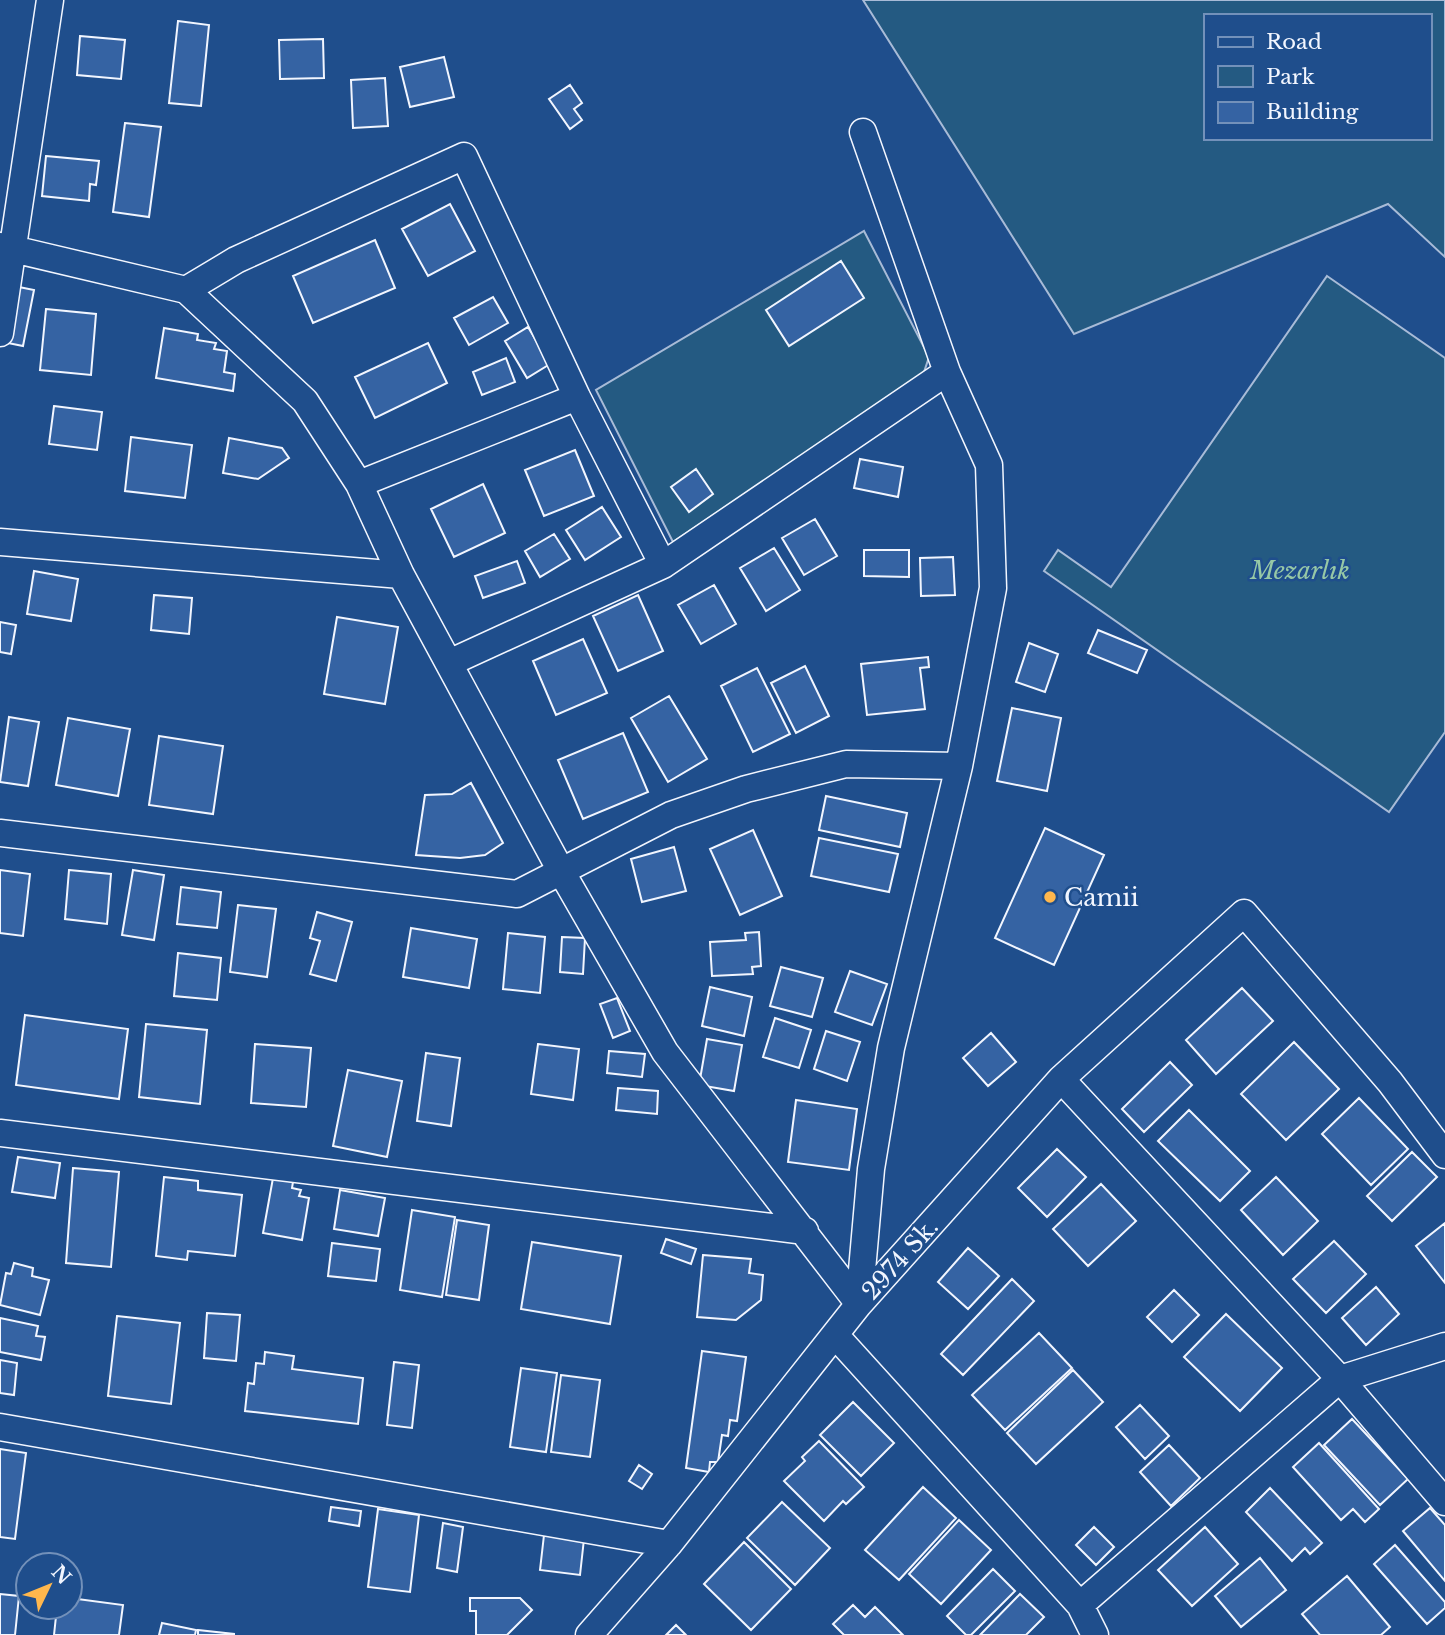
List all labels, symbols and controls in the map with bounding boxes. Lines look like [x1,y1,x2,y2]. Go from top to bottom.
legend [1204,14,1431,140]
text: Road [1266,29,1322,55]
text: Park [1266,64,1315,90]
text: Building [1266,99,1359,125]
park label: Mezarlık [1249,556,1350,585]
place label: Camii [1064,883,1139,912]
marker: Camii [1042,889,1058,905]
street label: 2974 Sk. [856,1212,944,1306]
north arrow [14,1551,84,1621]
text: N [47,1560,76,1589]

